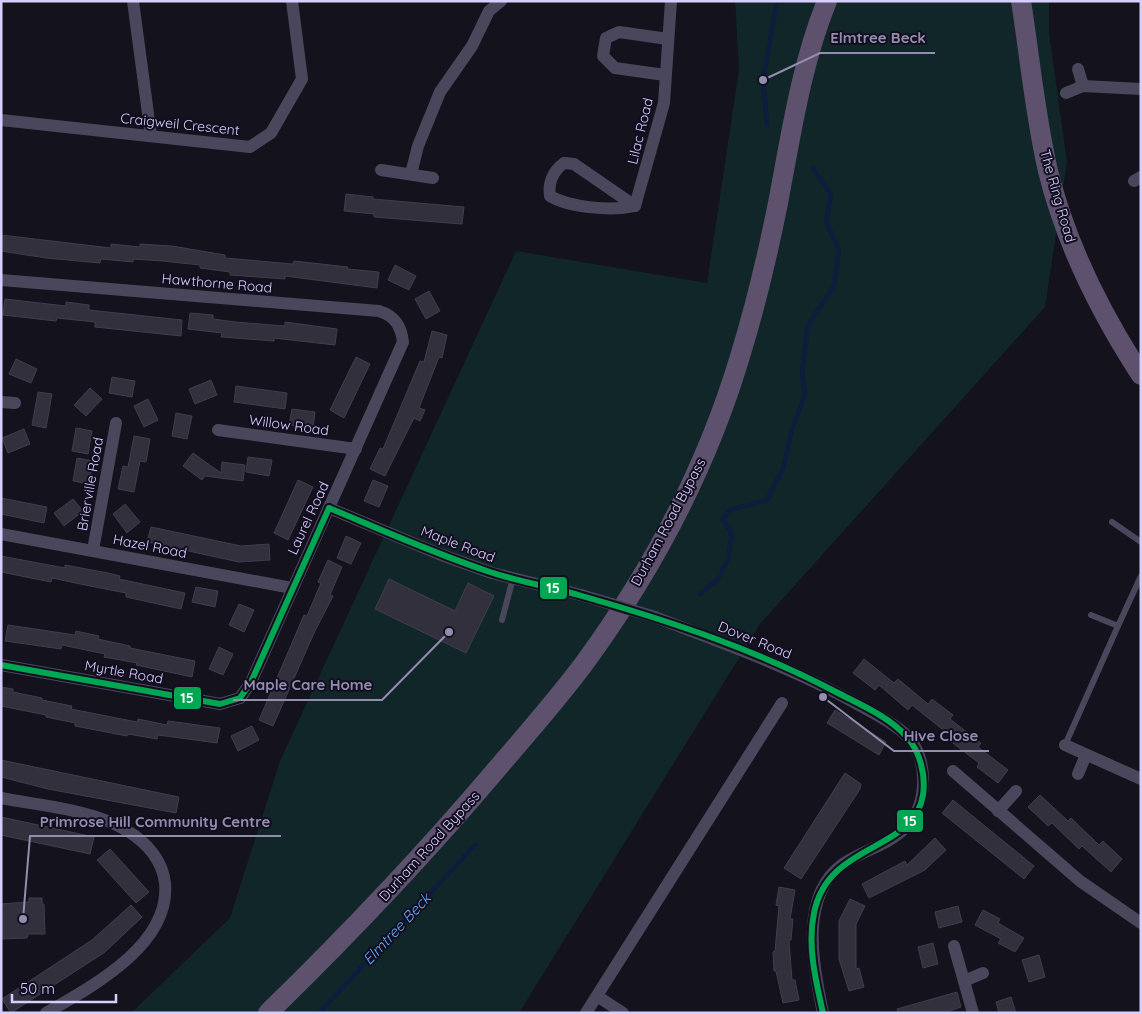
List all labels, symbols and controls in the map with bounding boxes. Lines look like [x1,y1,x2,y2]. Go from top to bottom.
callout: Elmtree Beck [820,23,935,53]
text: Elmtree Beck [830,28,926,47]
street label: Lilac Road [623,96,657,166]
street label: Craigweil Crescent [120,109,241,139]
street label: The Ring Road [1036,147,1080,245]
street label: Hawthorne Road [161,269,273,297]
street label: Willow Road [248,410,330,440]
street label: Brierville Road [73,436,107,532]
street label: Durham Road Bypass [627,455,709,589]
street label: Laurel Road [283,479,333,557]
street label: Maple Road [418,522,498,566]
street label: Hazel Road [112,530,188,562]
line badge: 15 [539,576,568,600]
text: 15 [546,579,560,597]
street label: Dover Road [716,617,794,663]
street label: Myrtle Road [83,656,165,688]
callout: Maple Care Home [233,670,382,700]
text: Maple Care Home [244,675,373,694]
line badge: 15 [173,686,202,710]
text: 15 [180,689,194,707]
callout: Hive Close [894,721,989,751]
text: Hive Close [904,726,978,745]
street label: Durham Road Bypass [375,787,483,905]
callout: Primrose Hill Community Centre [30,806,281,836]
line badge: 15 [896,809,924,833]
text: Primrose Hill Community Centre [40,812,270,831]
text: 15 [903,812,917,830]
water label: Elmtree Beck [359,887,436,969]
scale bar [12,972,116,1004]
text: 50 m [20,979,55,998]

